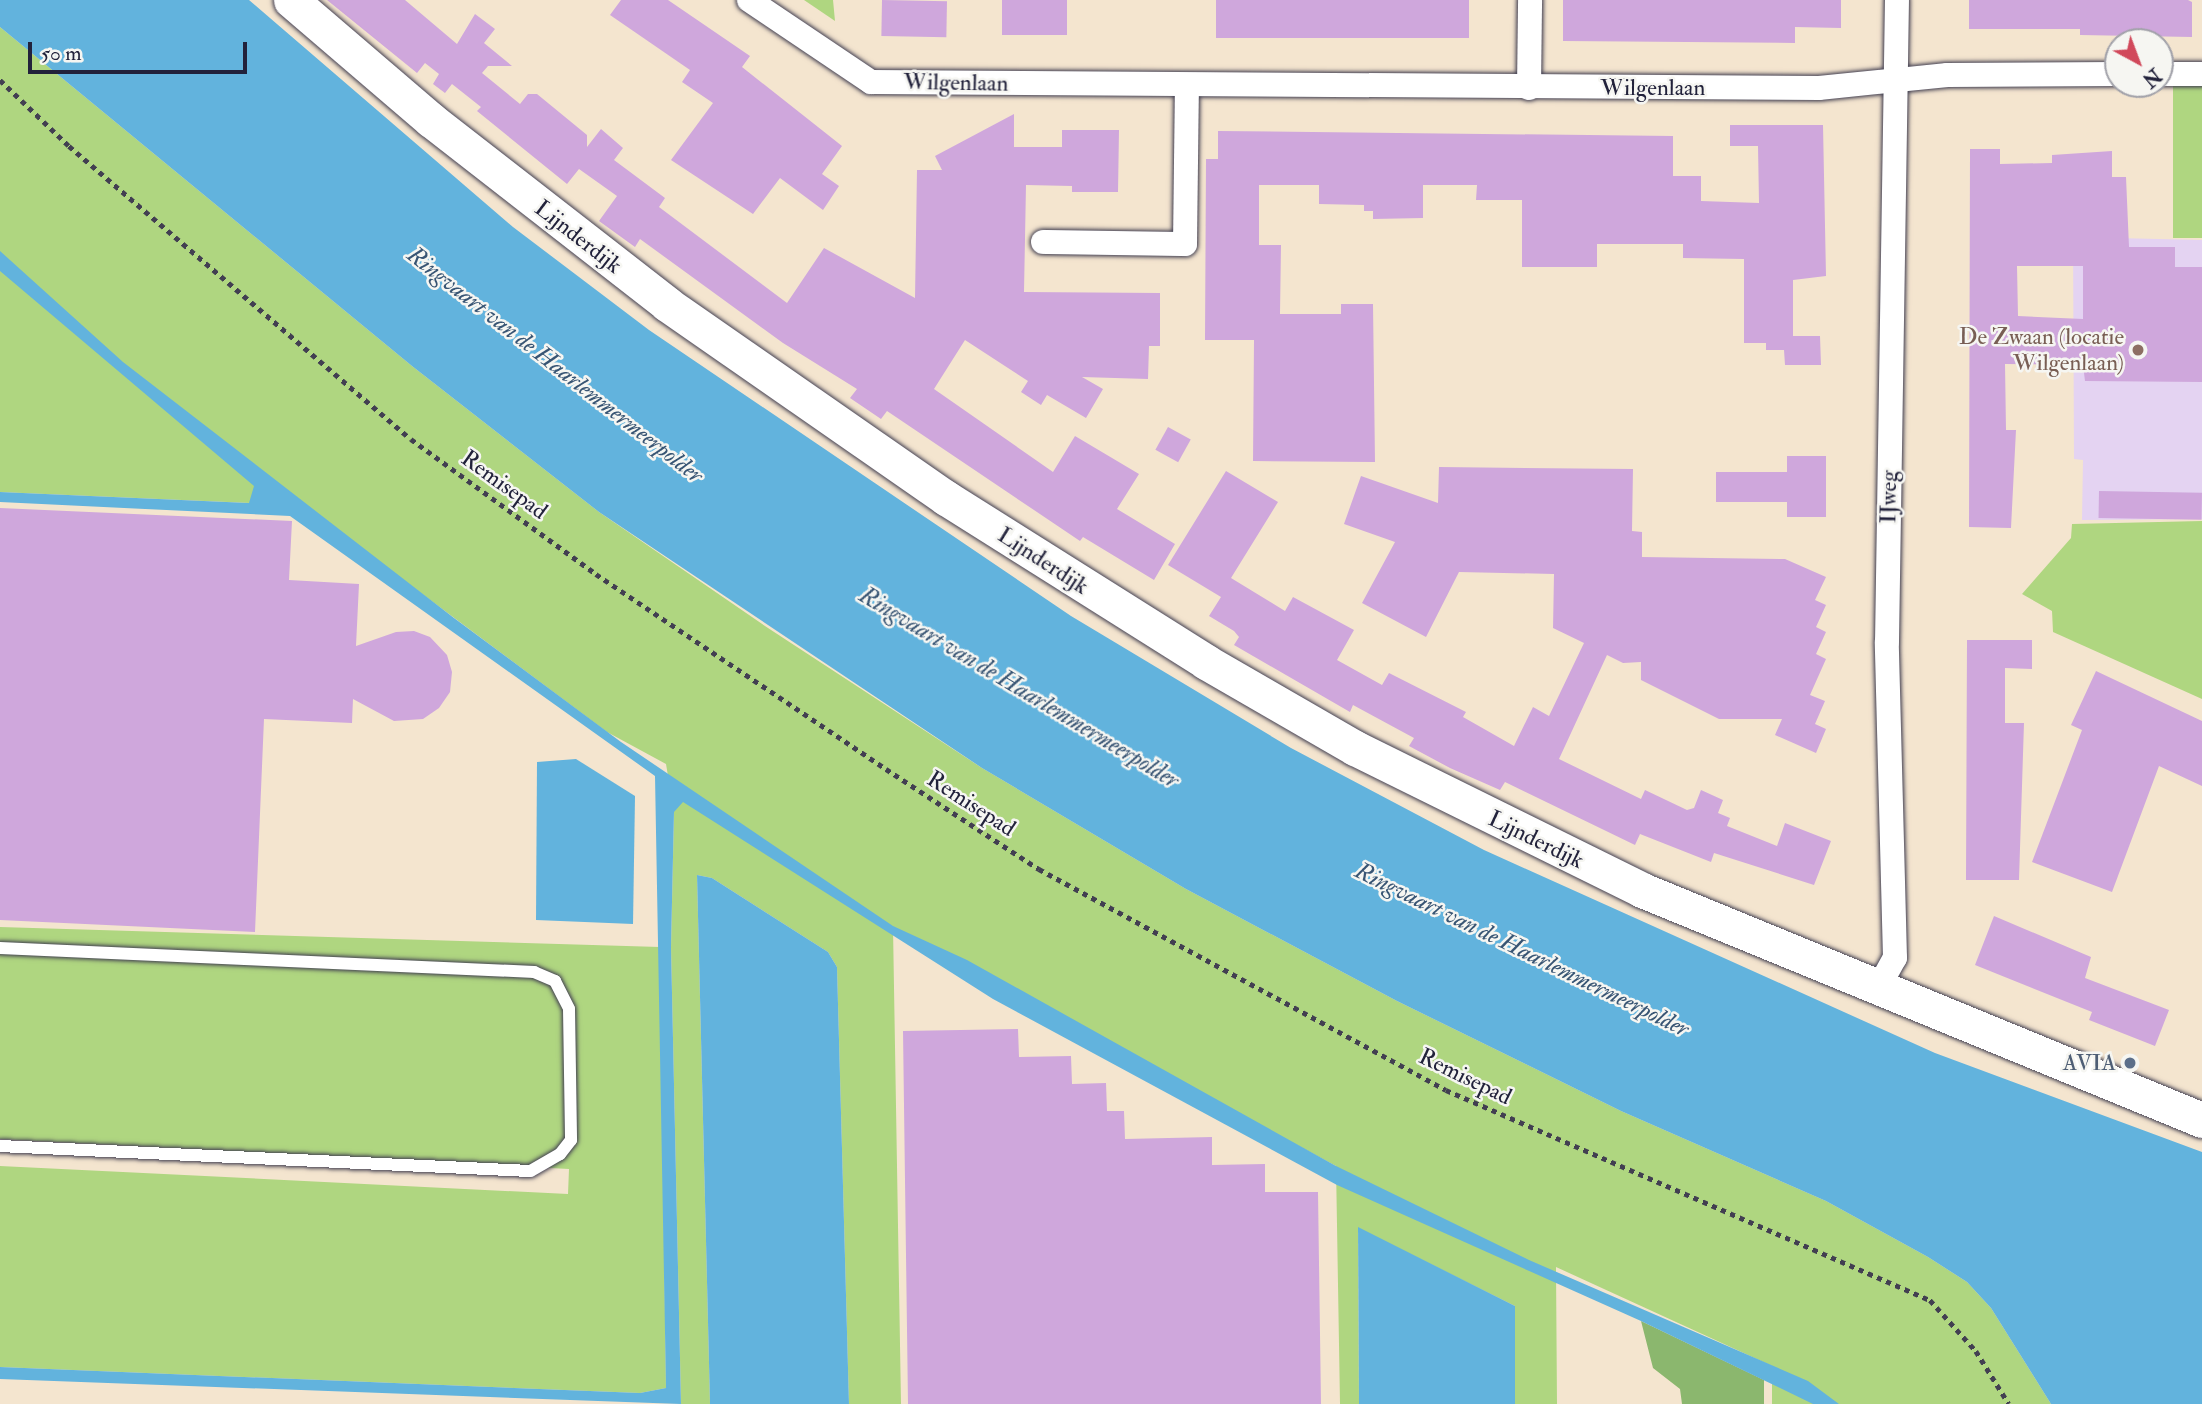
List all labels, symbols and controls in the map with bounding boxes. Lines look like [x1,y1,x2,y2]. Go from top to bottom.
scale bar [32,28,250,72]
north arrow [2104,28,2174,98]
text: 50 m [41,40,82,67]
text: N [2137,63,2166,92]
street label: Wilgenlaan [903,68,1009,98]
street label: Wilgenlaan [1601,74,1705,102]
street label: Lijnderdijk [529,194,627,280]
water label: Ringvaart van de Haarlemmermeerpolder [401,240,709,490]
place label: De Zwaan (locatie Wilgenlaan) [1959,323,2124,377]
marker: De Zwaan (locatie Wilgenlaan) [2130,342,2146,358]
street label: Remisepad [456,445,552,525]
street label: IJweg [1875,470,1903,524]
street label: Lijnderdijk [992,521,1094,601]
water label: Ringvaart van de Haarlemmermeerpolder [854,581,1184,795]
street label: Remisepad [922,765,1020,843]
street label: Lijnderdijk [1484,805,1588,875]
water label: Ringvaart van de Haarlemmermeerpolder [1350,856,1694,1044]
street label: Remisepad [1414,1043,1516,1111]
place label: AVIA [2063,1049,2116,1077]
marker: AVIA [2122,1055,2138,1071]

